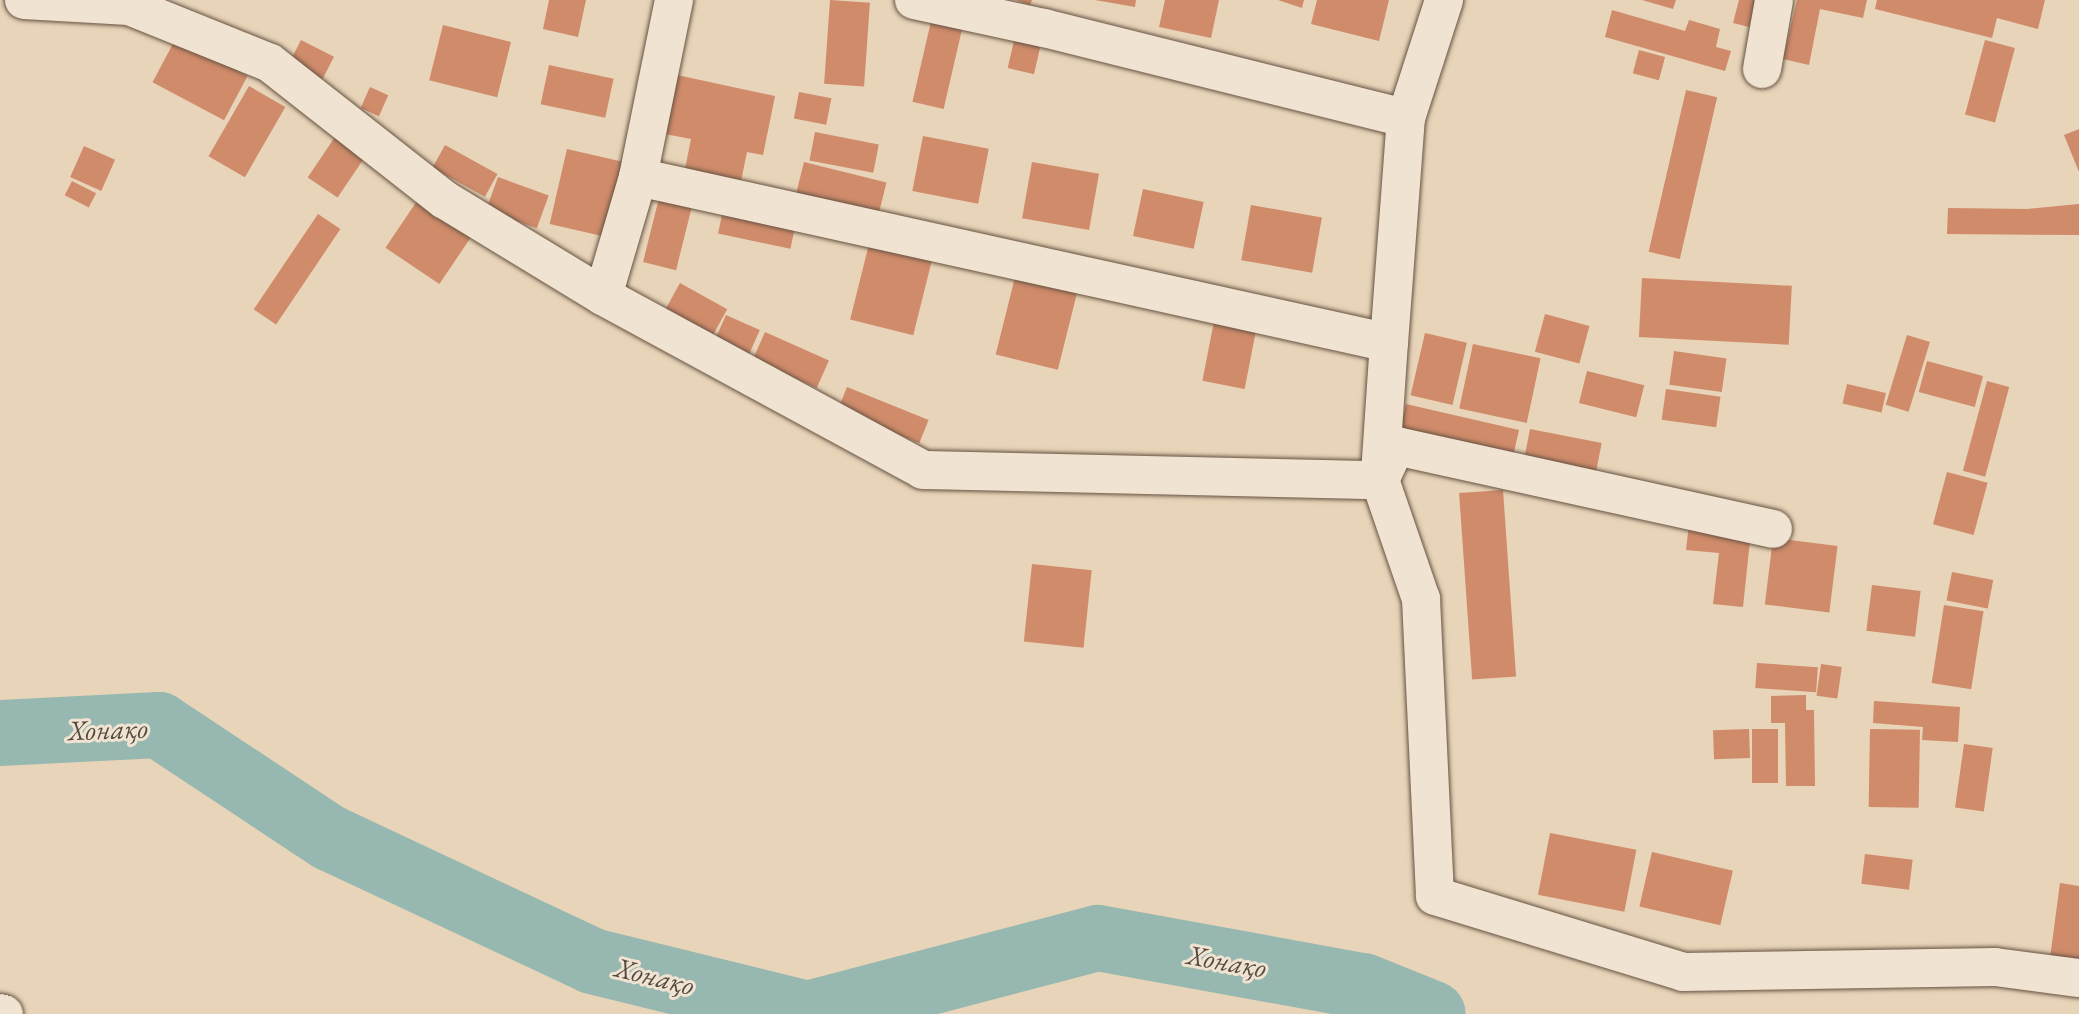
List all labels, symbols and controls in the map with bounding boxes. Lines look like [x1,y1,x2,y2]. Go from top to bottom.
water label: Хонақо [68,711,148,747]
water label: Хонақо [1185,938,1269,984]
water label: Хонақо [612,950,698,1002]

